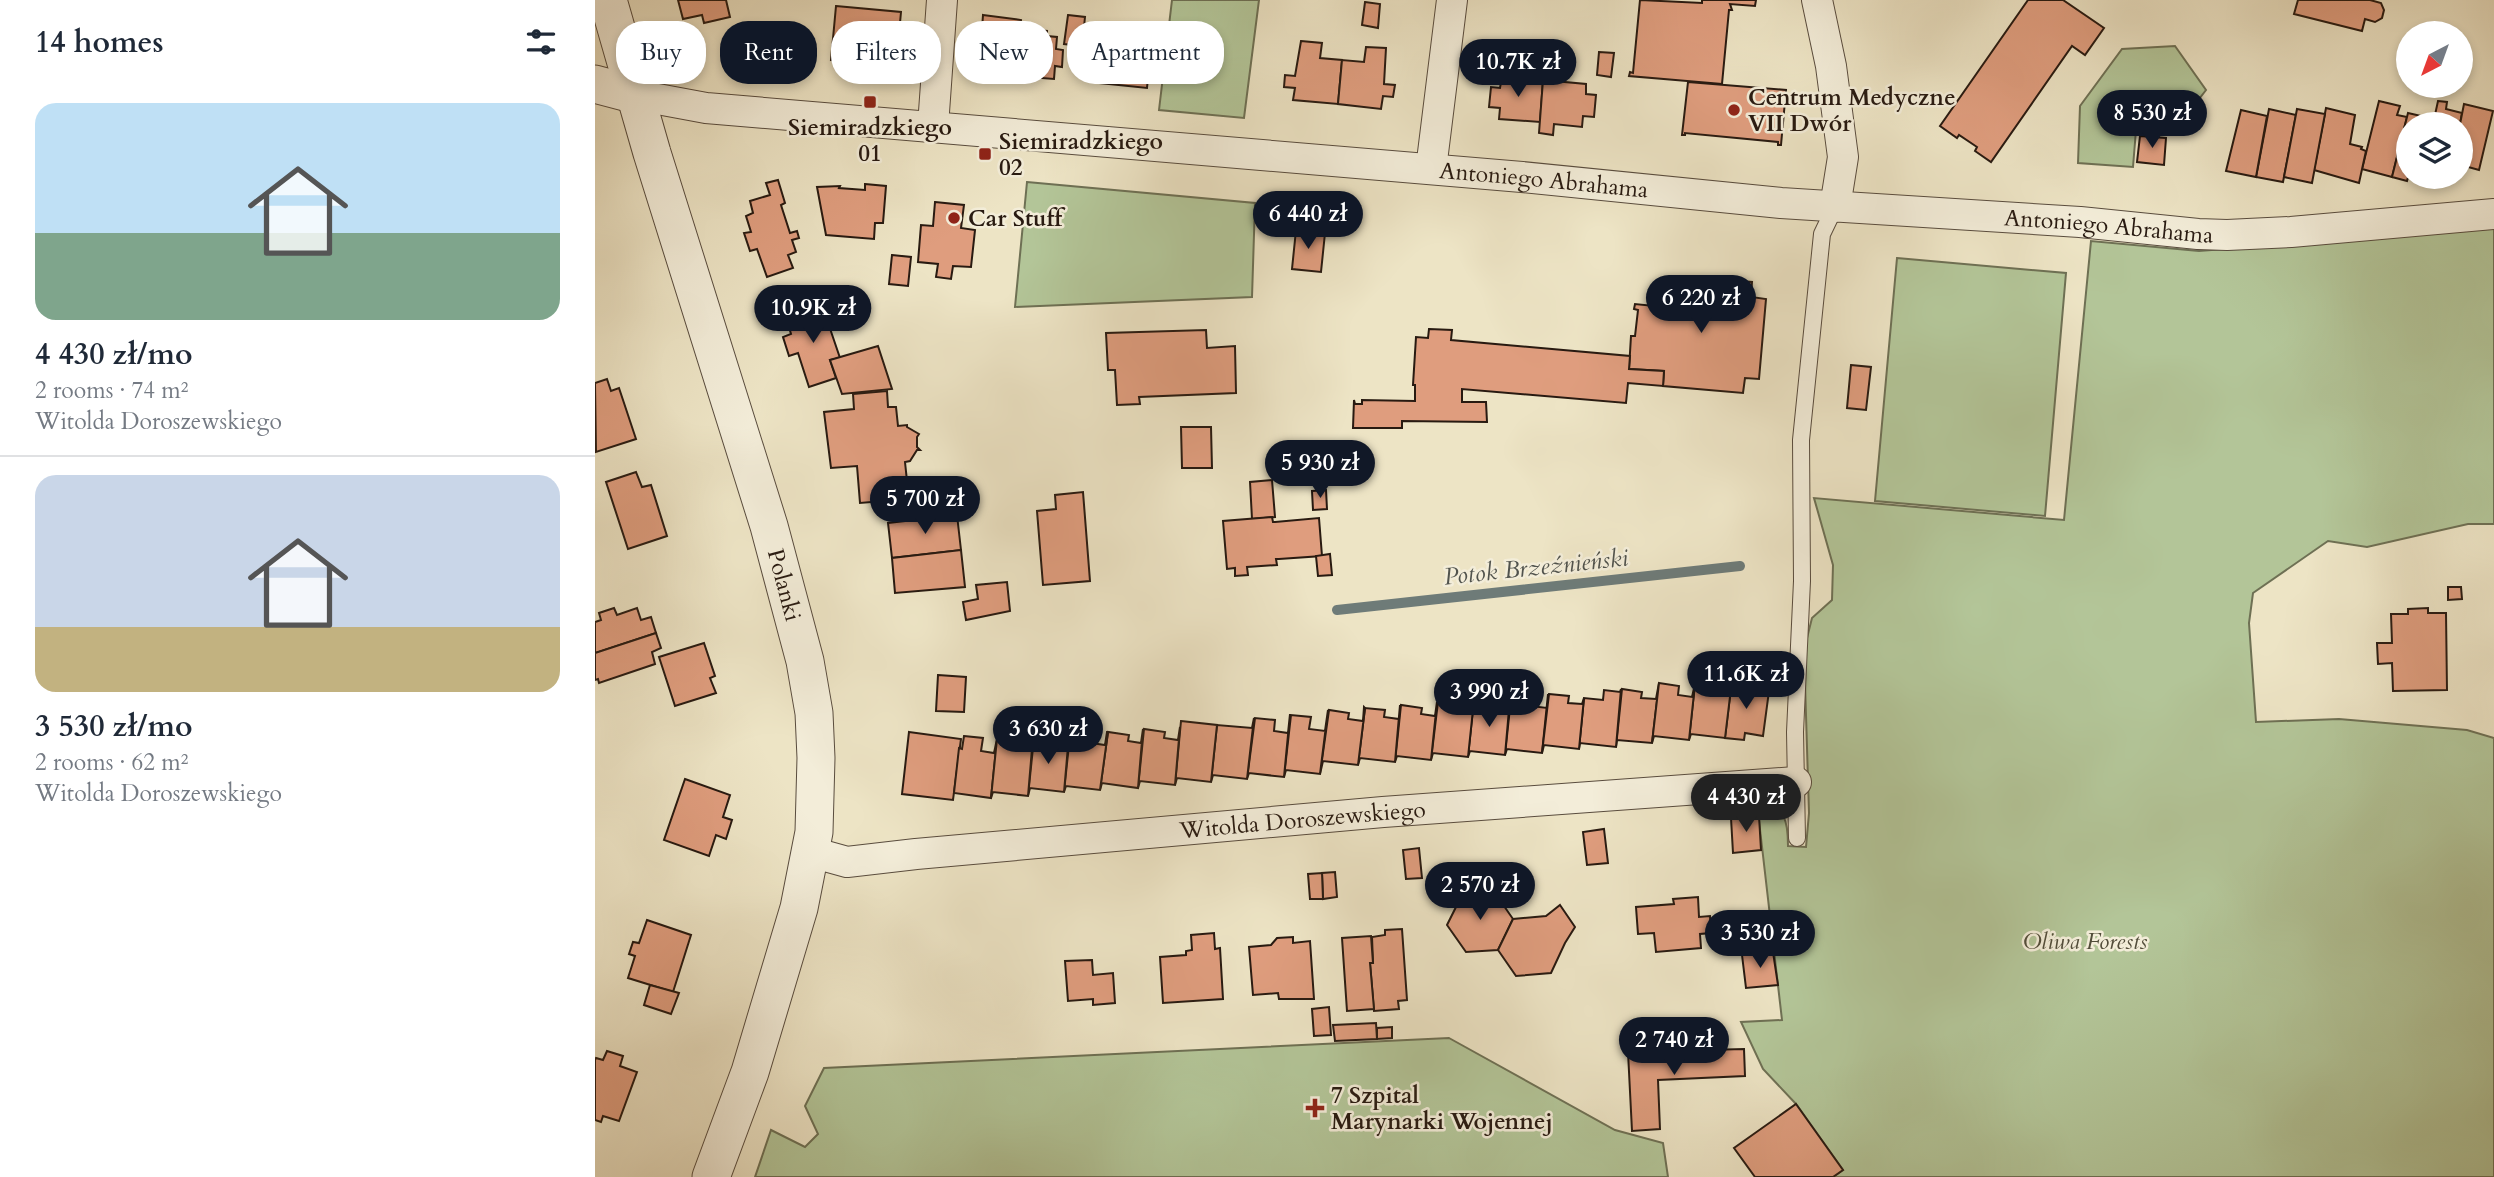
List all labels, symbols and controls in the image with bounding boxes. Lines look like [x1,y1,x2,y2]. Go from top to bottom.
chip: Buy [616,21,706,84]
chip: Rent [720,21,817,84]
chip: Filters [831,21,941,84]
chip: New [955,21,1053,84]
chip: Apartment [1067,21,1224,84]
north arrow [2396,21,2473,98]
map controls [2396,21,2473,189]
text: 14 homes [35,22,164,63]
icon: filters [522,23,560,61]
pin: 10.7K zł [1446,40,1590,99]
text: 10.7K zł [1475,46,1561,77]
place label: Centrum Medyczne VII Dwór [1748,82,1956,139]
pin: 8 530 zł [2080,90,2224,150]
marker: Siemiradzkiego 01 [862,94,878,110]
text: 8 530 zł [2113,97,2191,128]
marker: Centrum Medyczne VII Dwór [1726,102,1742,118]
place label: Siemiradzkiego 01 [788,112,952,169]
button: layers [2396,112,2473,189]
place label: Siemiradzkiego 02 [999,126,1163,183]
marker: Siemiradzkiego 02 [977,146,993,162]
icon: home [235,148,361,274]
street label: Antoniego Abrahama [1438,155,1650,206]
pin: 6 440 zł [1236,191,1380,251]
text: 6 440 zł [1269,198,1347,229]
street label: Antoniego Abrahama [2003,202,2214,251]
place label: Car Stuff [968,203,1066,234]
marker: Car Stuff [946,210,962,226]
pin: 6 220 zł [1629,276,1773,335]
text: 6 220 zł [1662,282,1740,313]
pin: 10.9K zł [741,286,885,345]
text: 10.9K zł [770,292,856,323]
text: 4 430 zł/mo [35,334,193,375]
text: 2 rooms · 74 m² [35,375,188,406]
text: Witolda Doroszewskiego [35,406,282,437]
pin: 5 930 zł [1248,440,1392,500]
text: 5 930 zł [1281,447,1359,478]
pin: 5 700 zł [853,476,997,536]
text: 5 700 zł [886,483,964,514]
icon: home [235,520,361,646]
water label: Potok Brzeźnieński [1442,541,1630,594]
street label: Polanki [760,545,809,625]
pin: 11.6K zł [1674,652,1818,711]
text: 11.6K zł [1703,658,1789,689]
pin: 3 990 zł [1417,670,1561,729]
text: 3 990 zł [1450,676,1528,707]
text: 3 530 zł/mo [35,706,193,747]
pin: 3 630 zł [976,706,1120,766]
text: 3 630 zł [1009,713,1087,744]
text: 2 rooms · 62 m² [35,747,188,778]
pin: 4 430 zł [1674,774,1818,834]
text: Witolda Doroszewskiego [35,778,282,809]
text: 4 430 zł [1707,781,1785,812]
street label: Witolda Doroszewskiego [1177,794,1427,846]
pin: 2 570 zł [1408,862,1552,922]
text: 2 570 zł [1441,869,1519,900]
pin: 3 530 zł [1688,911,1832,970]
text: 3 530 zł [1721,917,1799,948]
park label: Oliwa Forests [2023,926,2147,957]
pin: 2 740 zł [1602,1018,1746,1077]
text: 2 740 zł [1635,1024,1713,1055]
place label: 7 Szpital Marynarki Wojennej [1331,1080,1553,1137]
marker: 7 Szpital Marynarki Wojennej [1305,1098,1325,1118]

